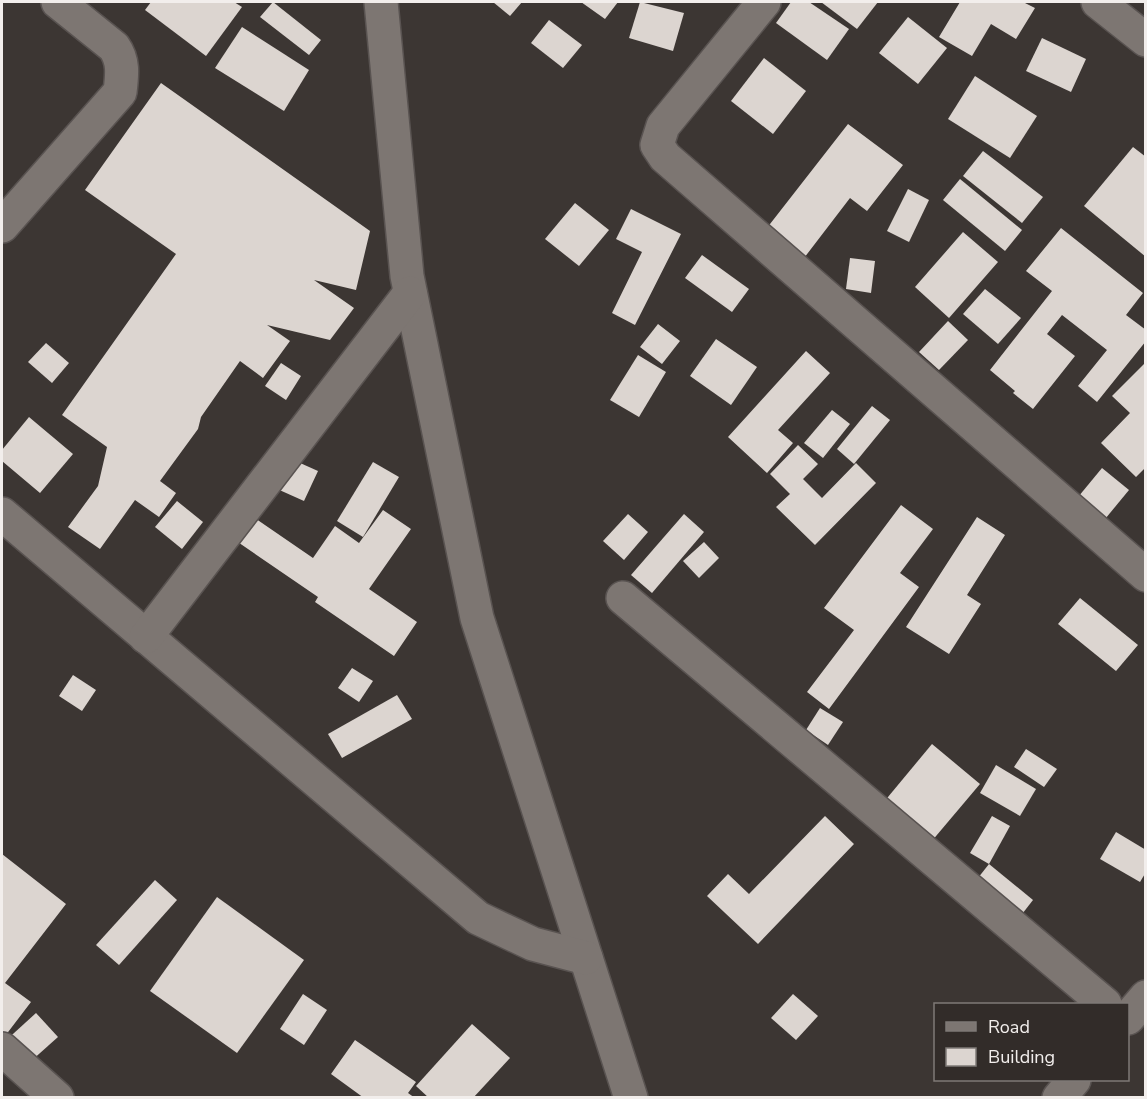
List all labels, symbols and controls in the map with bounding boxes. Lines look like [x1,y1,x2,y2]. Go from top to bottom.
legend [934,1003,1129,1081]
text: Road [988,1015,1030,1039]
text: Building [988,1045,1055,1069]

